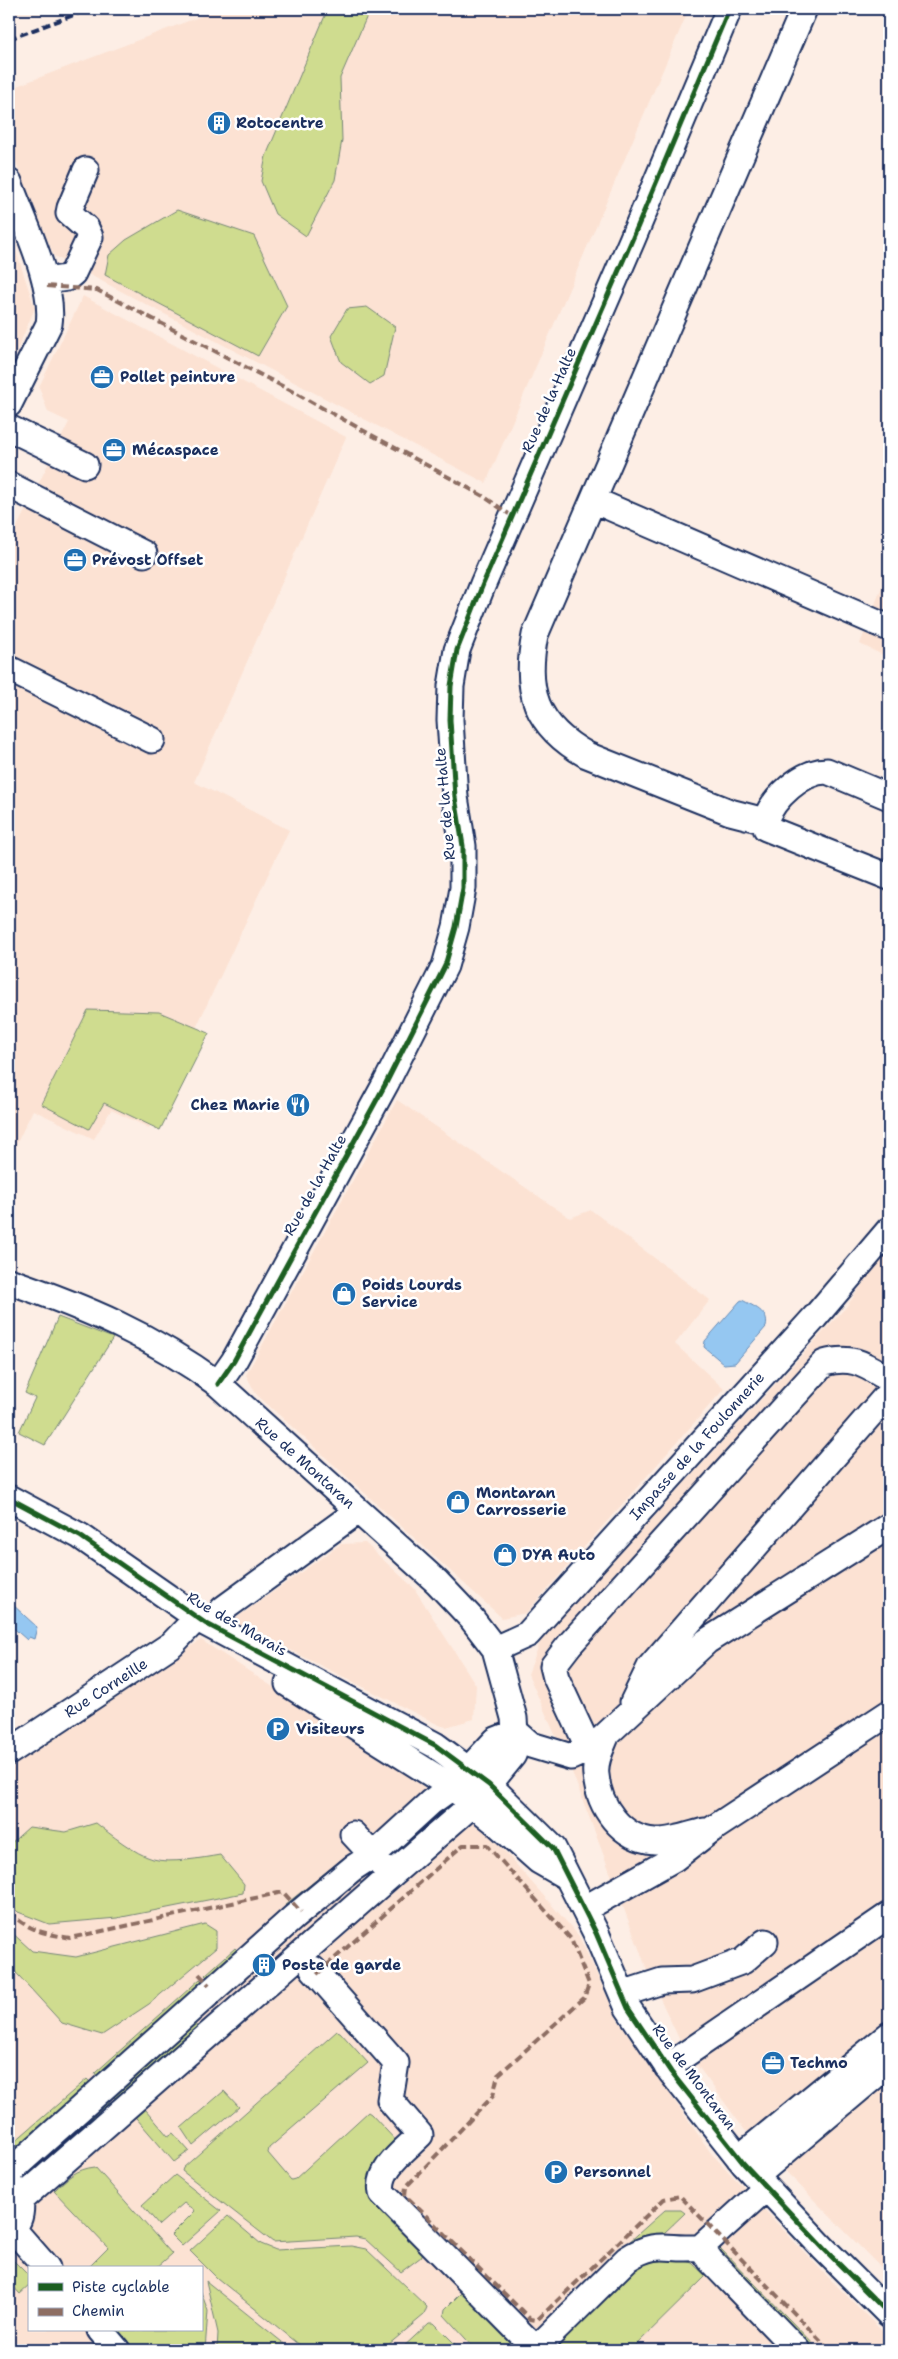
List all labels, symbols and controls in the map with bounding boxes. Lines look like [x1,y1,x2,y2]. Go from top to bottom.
building icon: Rotocentre [206,110,232,136]
place label: Rotocentre [236,113,324,133]
street label: Rue de la Halte [517,344,581,456]
office icon: Pollet peinture [89,364,115,390]
place label: Pollet peinture [120,367,236,387]
office icon: Mécaspace [101,437,127,463]
place label: Mécaspace [132,440,219,460]
office icon: Prévost Offset [62,547,88,573]
place label: Prévost Offset [92,550,203,570]
street label: Rue de la Halte [430,747,460,861]
restaurant icon: Chez Marie [285,1092,311,1118]
place label: Chez Marie [191,1095,280,1115]
street label: Rue de la Halte [279,1131,351,1239]
place label: Poids Lourds Service [362,1275,462,1312]
shop icon: Poids Lourds Service [331,1281,357,1307]
street label: Impasse de la Foulonnerie [625,1368,769,1524]
street label: Rue de Montaran [251,1413,359,1513]
place label: Montaran Carrosserie [476,1483,566,1520]
shop icon: Montaran Carrosserie [445,1489,471,1515]
shop icon: DYA Auto [492,1542,518,1568]
place label: DYA Auto [522,1545,595,1565]
street label: Rue des Marais [183,1587,291,1661]
street label: Rue Corneille [61,1654,151,1722]
parking icon: Visiteurs [265,1716,291,1742]
place label: Visiteurs [296,1719,365,1739]
building icon: Poste de garde [251,1952,277,1978]
place label: Poste de garde [282,1955,401,1975]
street label: Rue de Montaran [648,2020,740,2134]
office icon: Techmo [760,2050,786,2076]
place label: Techmo [790,2053,848,2073]
parking icon: Personnel [543,2159,569,2185]
place label: Personnel [574,2162,651,2182]
legend [28,2266,202,2332]
text: Piste cyclable [72,2277,170,2297]
text: Chemin [72,2301,125,2321]

